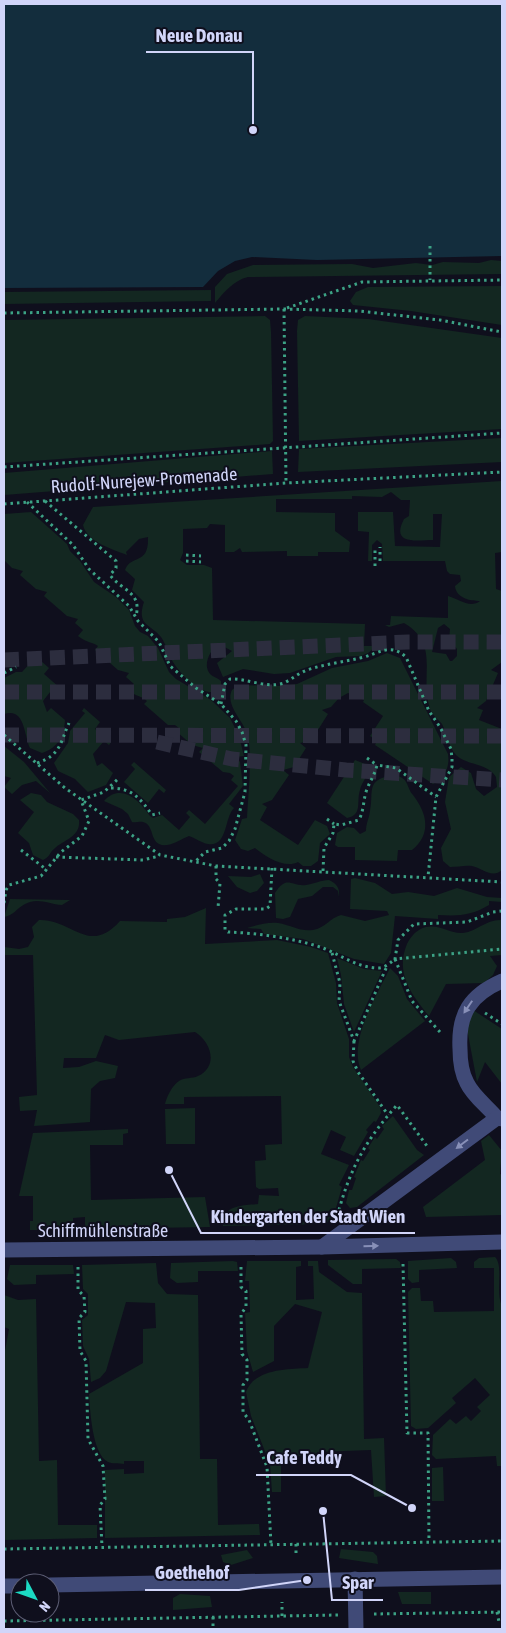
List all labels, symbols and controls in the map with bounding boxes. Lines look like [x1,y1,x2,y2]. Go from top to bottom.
callout: Neue Donau [146,18,253,52]
text: Neue Donau [155,24,243,46]
street label: Rudolf-Nurejew-Promenade [50,463,238,497]
one-way arrow [464,1000,473,1014]
one-way arrow [455,1139,469,1149]
callout: Kindergarten der Stadt Wien [201,1199,415,1233]
text: Kindergarten der Stadt Wien [211,1205,405,1227]
street label: Schiffmühlenstraße [38,1220,168,1241]
one-way arrow [363,1242,379,1250]
callout: Cafe Teddy [256,1441,351,1475]
text: Cafe Teddy [266,1446,342,1468]
callout: Goethehof [145,1556,239,1590]
text: Goethehof [155,1561,230,1583]
callout: Spar [332,1566,383,1600]
text: Spar [342,1571,374,1593]
north arrow [10,1573,60,1623]
text: N [36,1598,54,1615]

